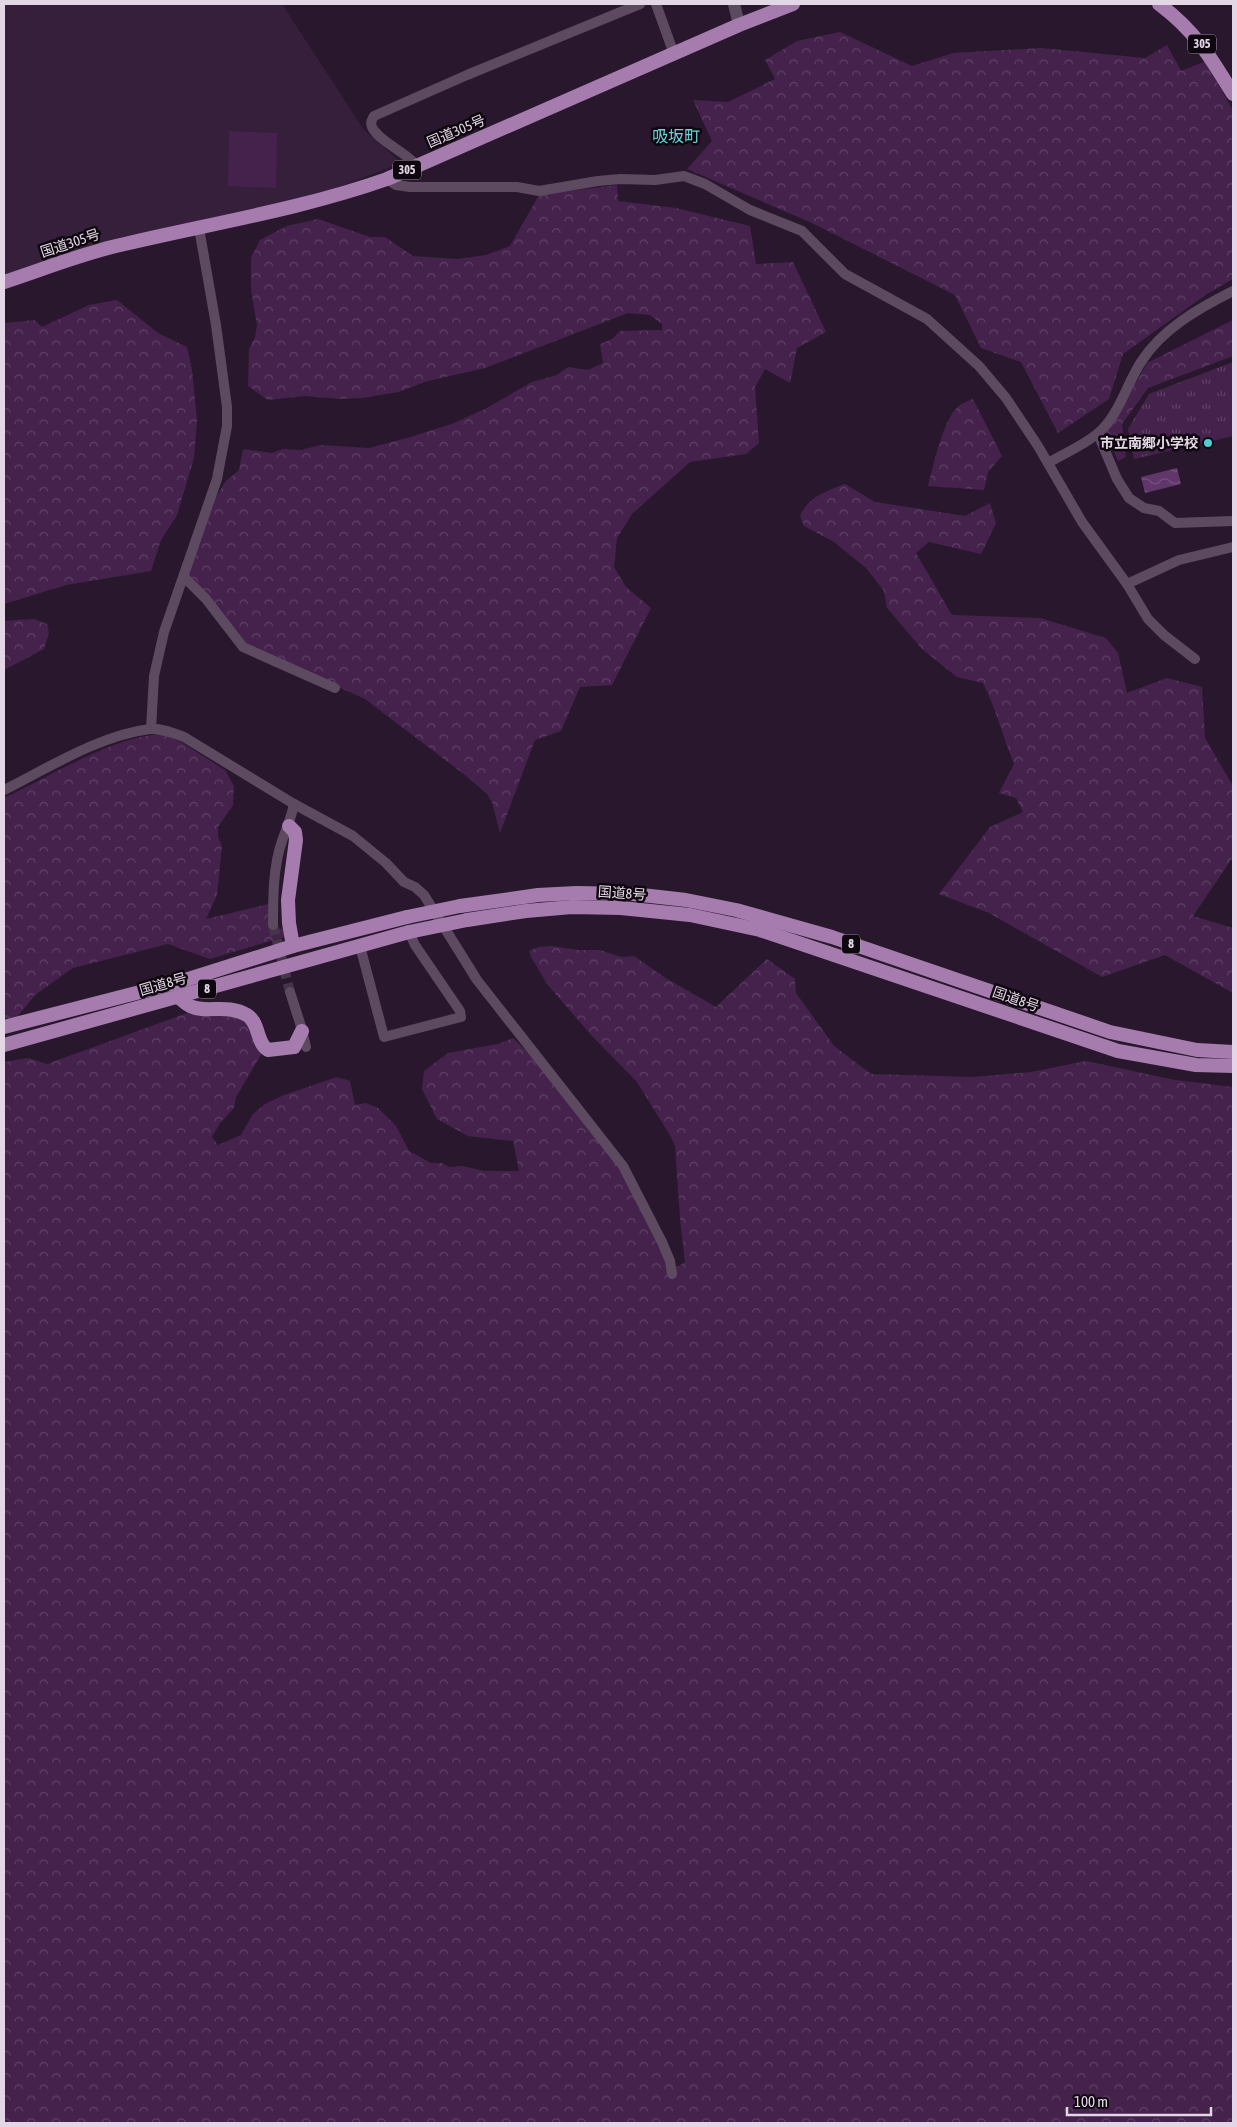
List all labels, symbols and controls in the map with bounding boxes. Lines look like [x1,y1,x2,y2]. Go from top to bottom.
road number: 305 [1188,34,1216,54]
street label: 国道305号 [424,112,488,150]
district label: 吸坂町 [652,127,700,145]
road number: 305 [393,160,421,180]
street label: 国道305号 [38,226,102,260]
place label: 市立南郷小学校 [1100,435,1198,451]
marker: 市立南郷小学校 [1202,437,1214,449]
street label: 国道8号 [597,883,647,903]
road number: 8 [842,934,860,954]
street label: 国道8号 [137,970,189,998]
road number: 8 [198,980,216,999]
street label: 国道8号 [990,984,1042,1014]
scale bar [1067,2084,1211,2116]
text: 100 m [1074,2093,1108,2110]

